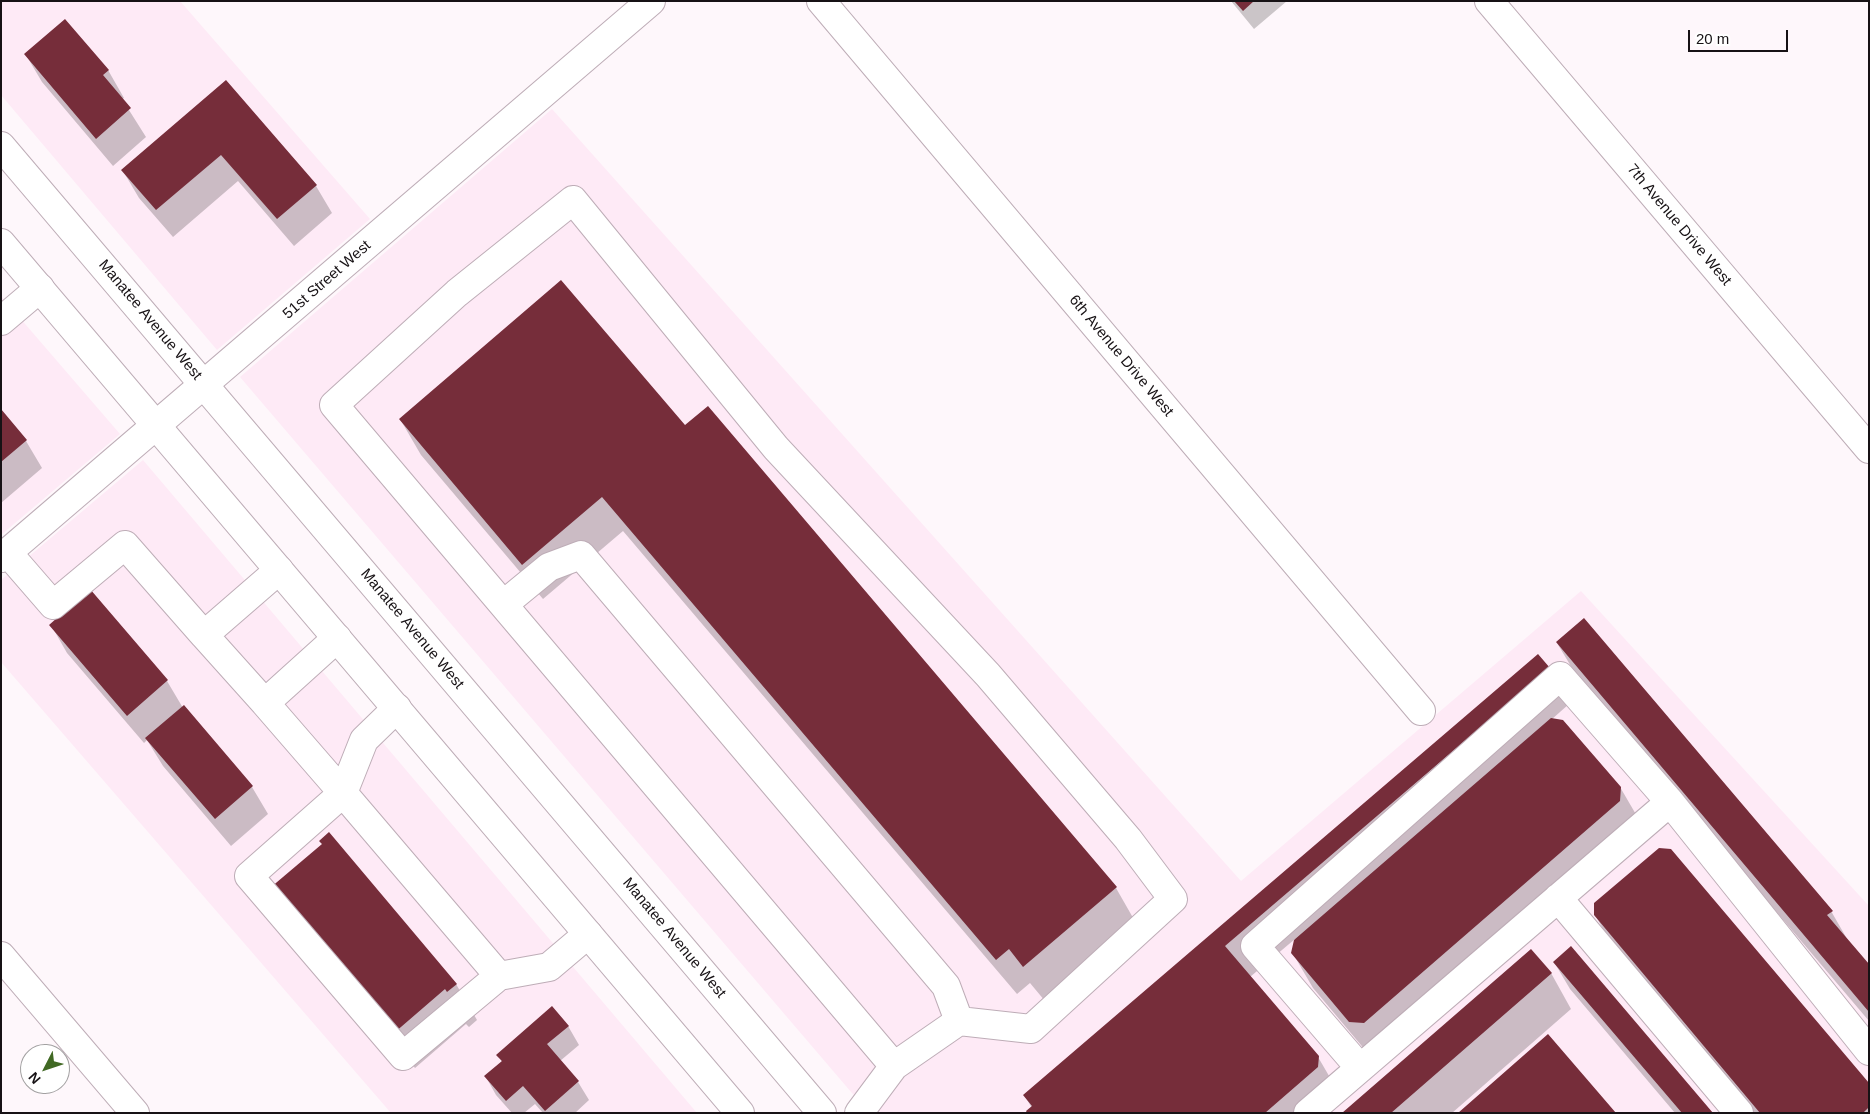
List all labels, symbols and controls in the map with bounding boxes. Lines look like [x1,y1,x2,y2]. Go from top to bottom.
scale bar [1690,20,1790,52]
text: 20 m [1696,30,1729,47]
street label: 7th Avenue Drive West [1623,161,1735,289]
street label: 51st Street West [279,237,375,323]
street label: Manatee Avenue West [95,256,205,384]
street label: 6th Avenue Drive West [1065,292,1177,420]
street label: Manatee Avenue West [357,565,467,693]
street label: Manatee Avenue West [619,874,729,1002]
north arrow [20,1044,70,1094]
text: N [25,1069,44,1087]

